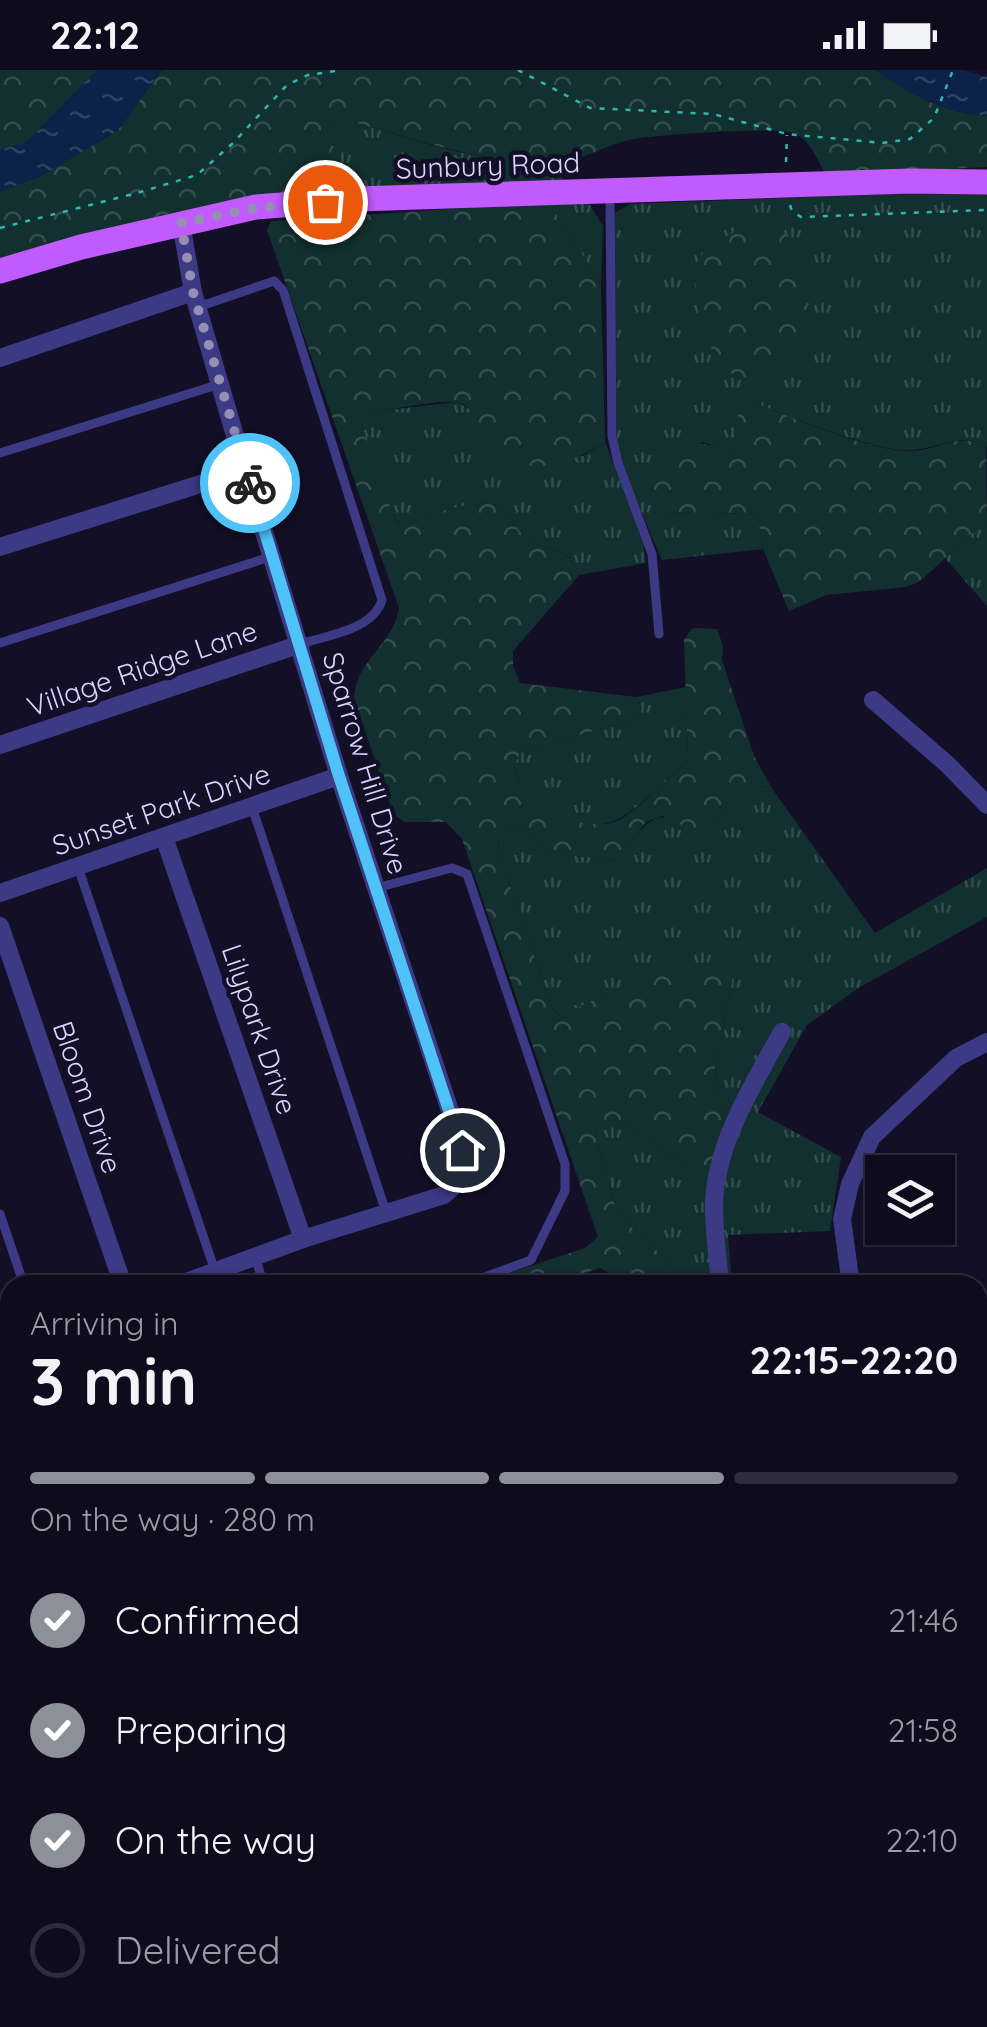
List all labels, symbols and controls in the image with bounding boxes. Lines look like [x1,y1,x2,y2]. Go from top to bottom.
text: 22:12 [50,11,140,59]
street label: Sunbury Road [395,144,581,186]
pin [283,160,368,245]
icon: bag [298,175,353,230]
courier [200,433,300,533]
icon: bike [223,456,278,511]
street label: Village Ridge Lane [22,612,262,724]
street label: Sparrow Hill Drive [316,648,416,878]
street label: Sunset Park Drive [47,755,275,863]
street label: Lilypark Drive [215,939,305,1119]
street label: Bloom Drive [46,1016,130,1178]
pin [420,1108,505,1193]
icon: home [435,1123,490,1178]
map controls [865,1155,955,1245]
button: layers [865,1155,955,1245]
text: Arriving in [30,1303,179,1343]
text: 22:15–22:20 [750,1336,958,1384]
text: 3 min [30,1340,197,1421]
text: On the way · 280 m [30,1499,315,1539]
icon: check [30,1593,85,1648]
text: Confirmed [115,1596,300,1644]
text: 21:46 [888,1600,958,1640]
icon: check [30,1703,85,1758]
text: Preparing [115,1706,287,1754]
text: 21:58 [888,1710,958,1750]
icon: check [30,1813,85,1868]
text: On the way [115,1816,316,1864]
text: 22:10 [886,1820,958,1860]
text: Delivered [115,1926,281,1974]

